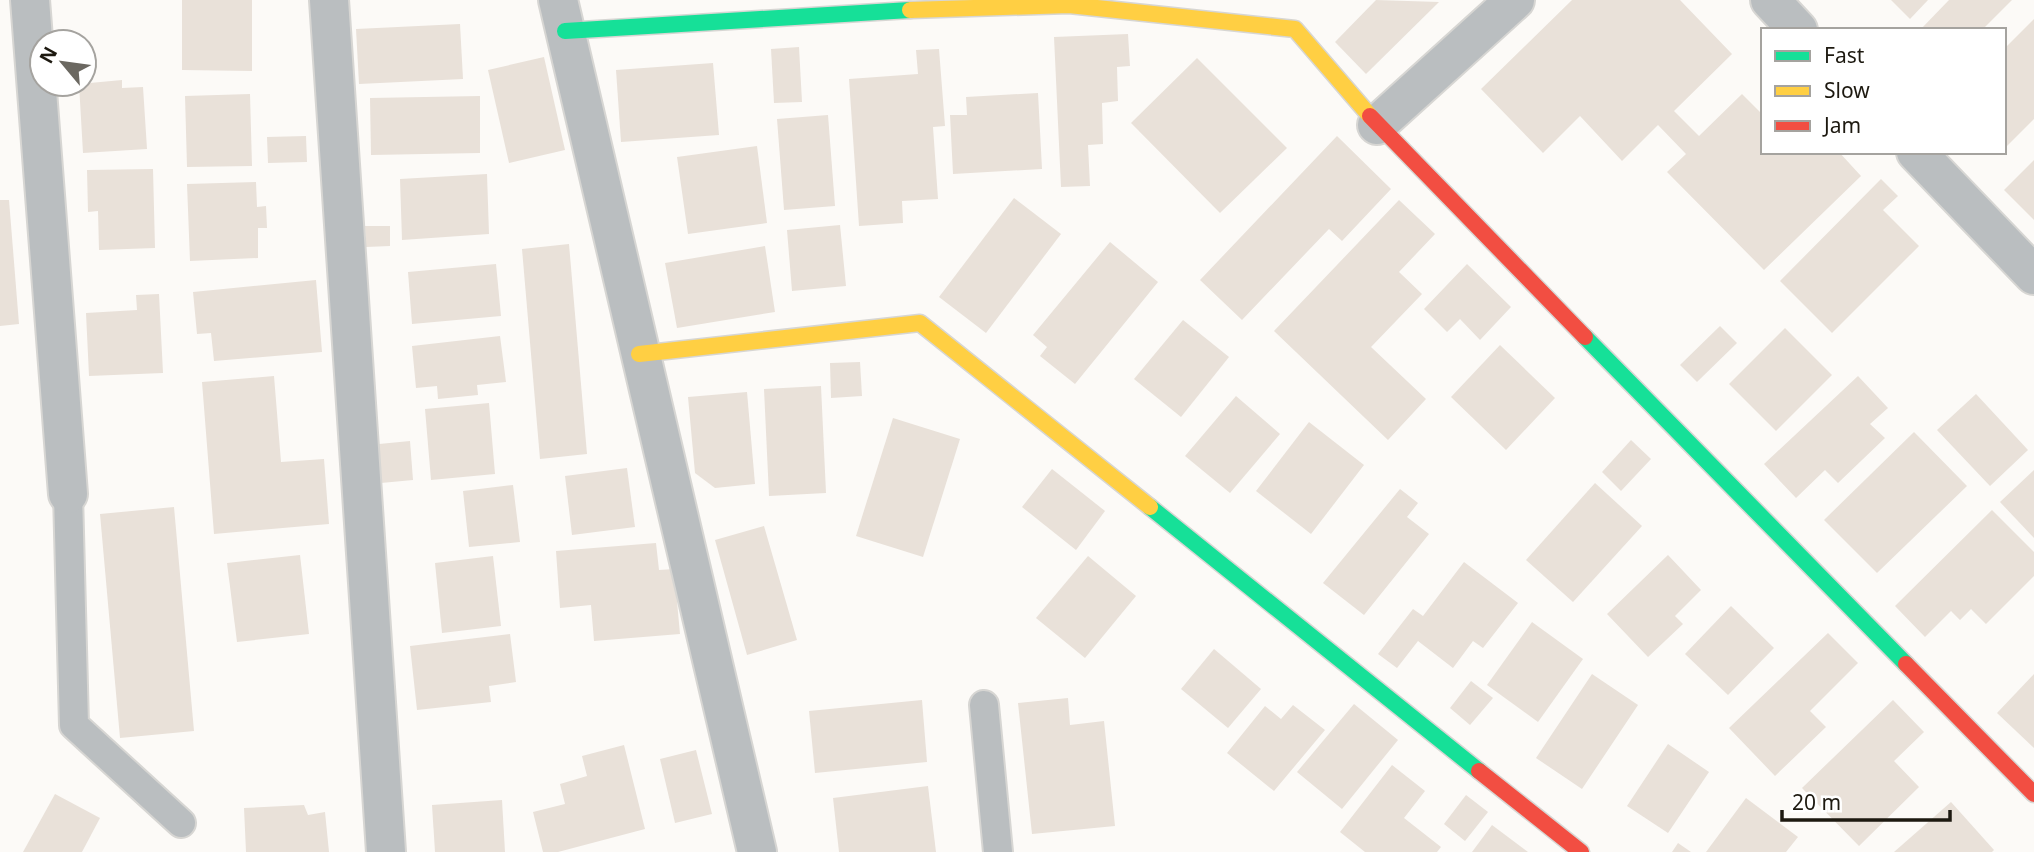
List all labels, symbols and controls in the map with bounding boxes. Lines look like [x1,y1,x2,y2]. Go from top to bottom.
north arrow [28,28,98,98]
legend [1761,28,2006,154]
text: Fast [1824,41,1865,69]
text: N [33,42,63,68]
text: Slow [1824,76,1870,104]
text: Jam [1822,111,1861,139]
scale bar [1782,778,1950,822]
text: 20 m [1792,788,1841,816]

